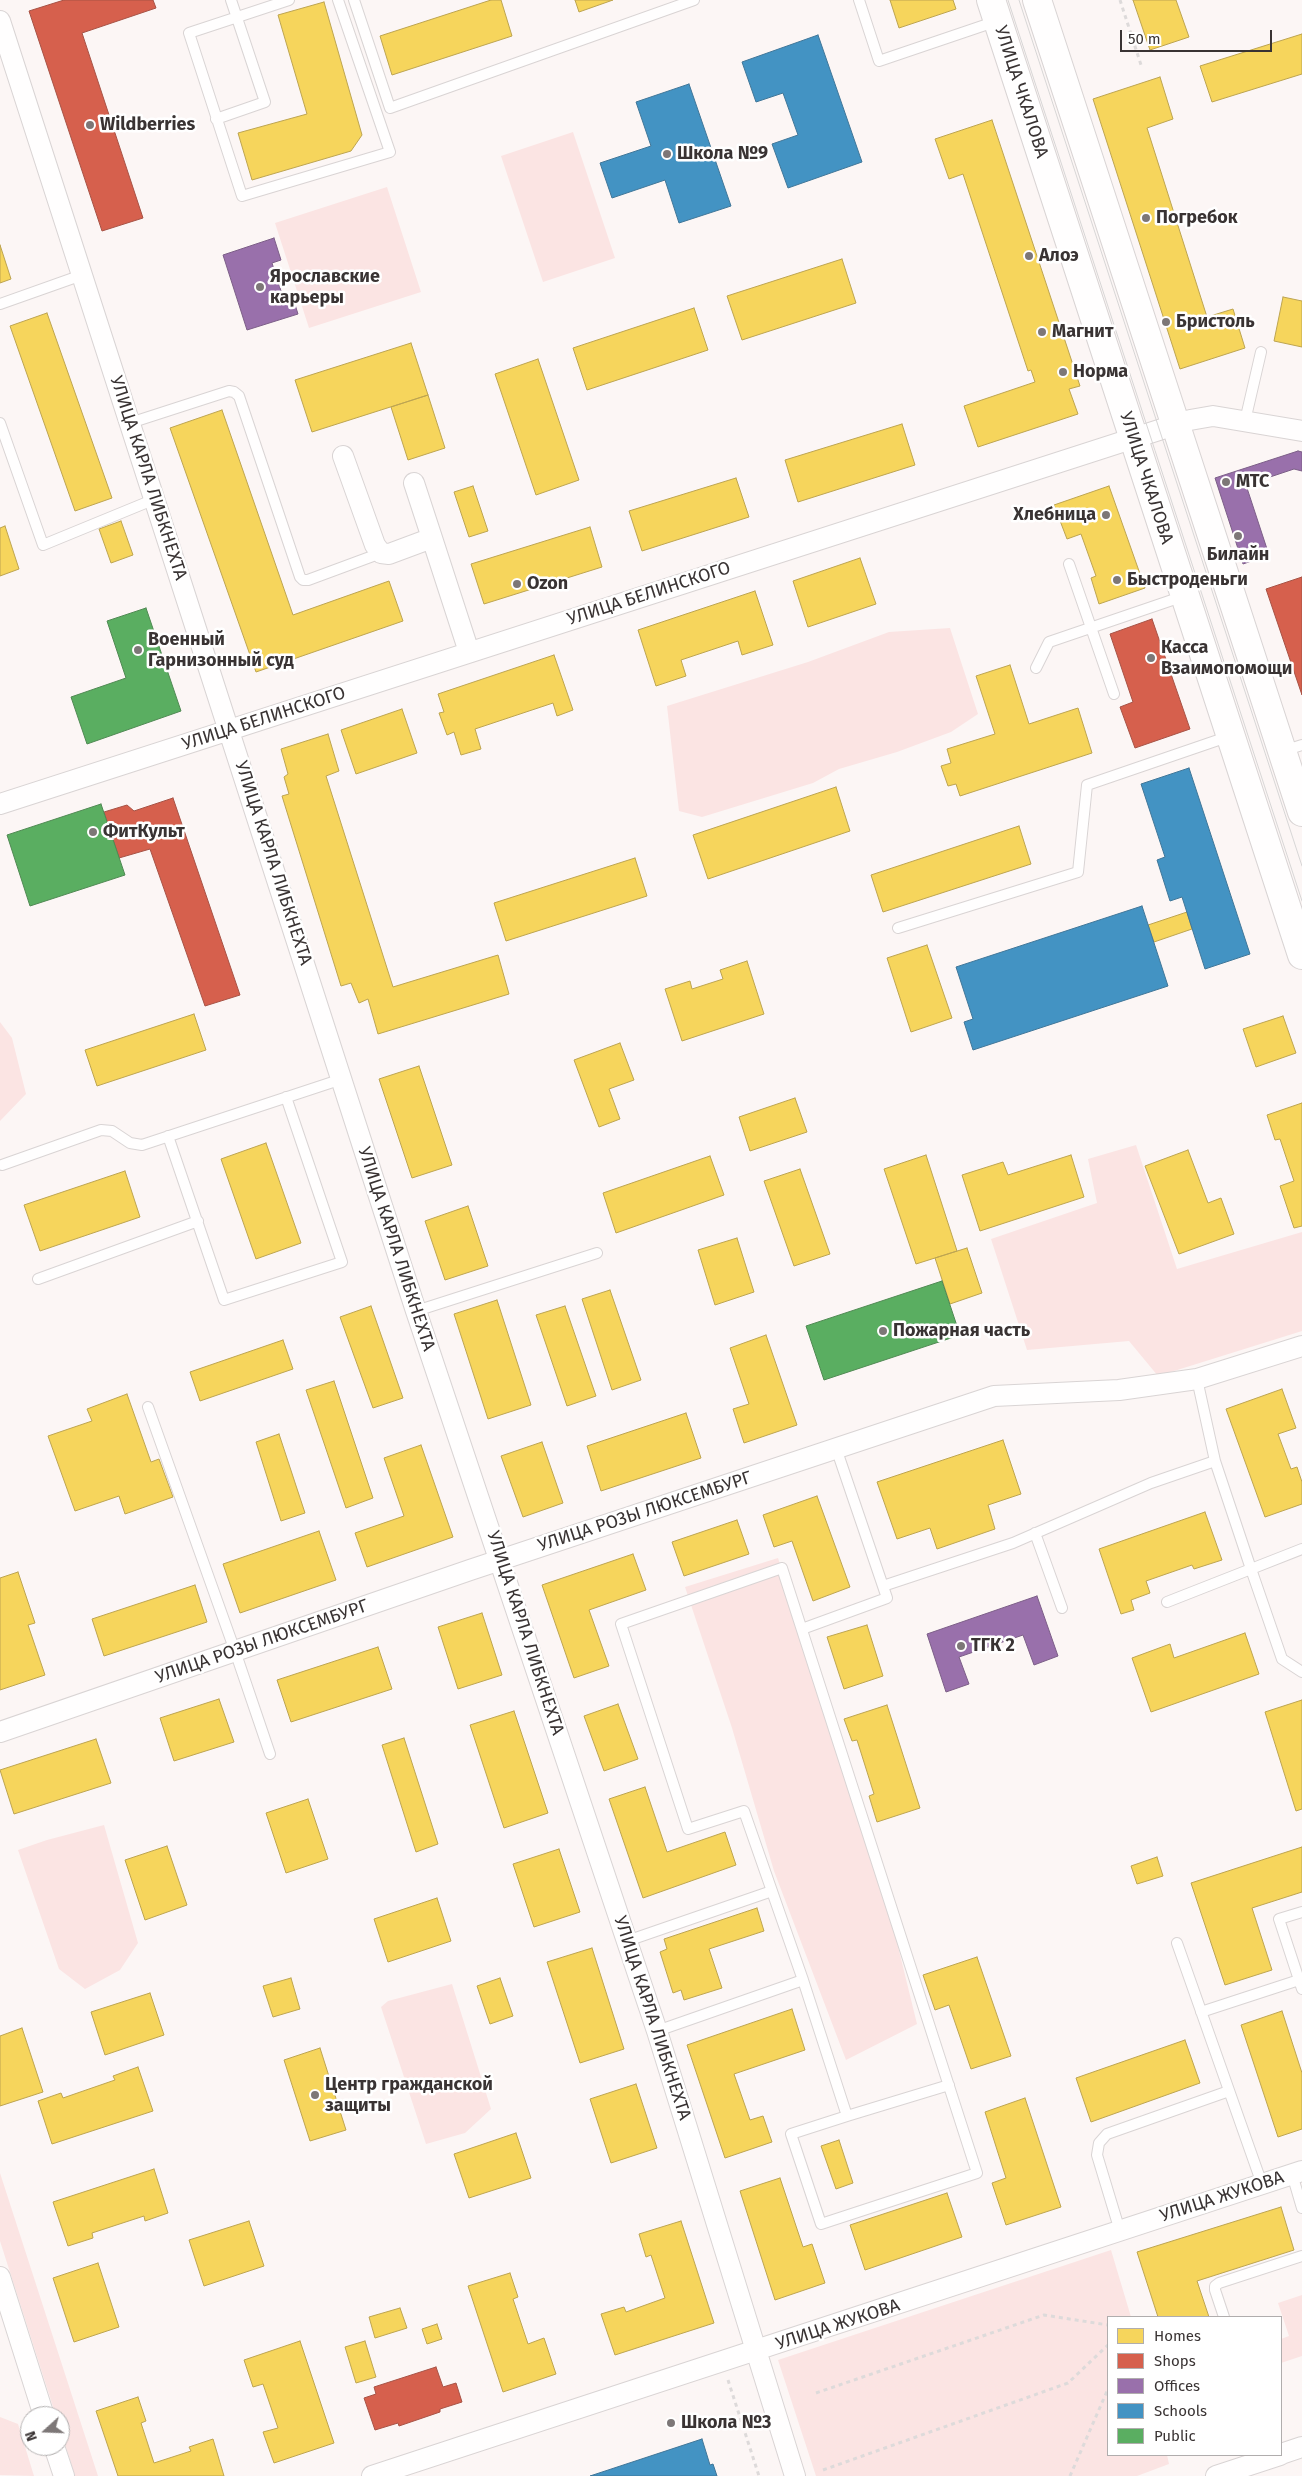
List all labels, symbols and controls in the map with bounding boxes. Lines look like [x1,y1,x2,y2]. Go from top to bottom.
scale bar [1122,20,1274,52]
street label: УЛИЦА ЧКАЛОВА [989,23,1053,161]
text: 50 m [1128,30,1161,48]
place label: Wildberries [100,114,195,136]
marker: Wildberries [84,119,96,131]
place label: Школа №9 [677,143,768,165]
marker: Школа №9 [661,148,673,160]
place label: Погребок [1156,207,1238,229]
marker: Погребок [1140,212,1152,224]
place label: Алоэ [1039,245,1079,267]
marker: Алоэ [1023,250,1035,262]
place label: Ярославские карьеры [270,266,380,308]
marker: Ярославские карьеры [254,281,266,293]
place label: Бристоль [1176,311,1255,333]
marker: Бристоль [1160,316,1172,328]
place label: Магнит [1052,321,1113,343]
marker: Магнит [1036,326,1048,338]
place label: Норма [1073,361,1128,383]
marker: Норма [1057,366,1069,378]
street label: УЛИЦА КАРЛА ЛИБКНЕХТА [105,373,191,583]
street label: УЛИЦА ЧКАЛОВА [1114,409,1178,547]
place label: МТС [1236,471,1269,493]
marker: МТС [1220,476,1232,488]
place label: Хлебница [1013,504,1096,526]
marker: Хлебница [1100,509,1112,521]
marker: Билайн [1232,530,1244,542]
place label: Билайн [1207,544,1269,566]
street label: УЛИЦА БЕЛИНСКОГО [565,557,733,631]
place label: Быстроденьги [1127,569,1248,591]
place label: Ozon [527,573,568,595]
marker: Быстроденьги [1111,574,1123,586]
marker: Ozon [511,578,523,590]
place label: Военный Гарнизонный суд [148,629,294,672]
place label: Касса Взаимопомощи [1161,637,1292,680]
marker: Военный Гарнизонный суд [132,644,144,656]
marker: Касса Взаимопомощи [1145,652,1157,664]
street label: УЛИЦА БЕЛИНСКОГО [180,682,348,756]
street label: УЛИЦА КАРЛА ЛИБКНЕХТА [230,758,316,968]
place label: ФитКульт [103,821,185,843]
marker: ФитКульт [87,826,99,838]
street label: УЛИЦА КАРЛА ЛИБКНЕХТА [353,1144,439,1354]
place label: Пожарная часть [893,1320,1030,1342]
marker: Пожарная часть [877,1325,889,1337]
street label: УЛИЦА РОЗЫ ЛЮКСЕМБУРГ [535,1467,755,1557]
street label: УЛИЦА КАРЛА ЛИБКНЕХТА [482,1528,568,1738]
street label: УЛИЦА РОЗЫ ЛЮКСЕМБУРГ [153,1595,371,1689]
place label: ТГК 2 [971,1635,1015,1657]
marker: ТГК 2 [955,1640,967,1652]
street label: УЛИЦА КАРЛА ЛИБКНЕХТА [609,1913,695,2123]
place label: Центр гражданской защиты [325,2074,493,2116]
marker: Центр гражданской защиты [309,2089,321,2101]
street label: УЛИЦА ЖУКОВА [1157,2167,1287,2227]
street label: УЛИЦА ЖУКОВА [773,2295,903,2355]
legend [1107,2316,1282,2456]
text: Homes [1154,2327,1201,2345]
text: Shops [1154,2352,1196,2370]
text: Offices [1154,2377,1200,2395]
text: Schools [1154,2402,1207,2420]
north arrow [20,2406,70,2456]
place label: Школа №3 [681,2412,771,2434]
marker: Школа №3 [665,2417,677,2429]
text: Public [1154,2427,1196,2445]
text: N [22,2429,41,2443]

